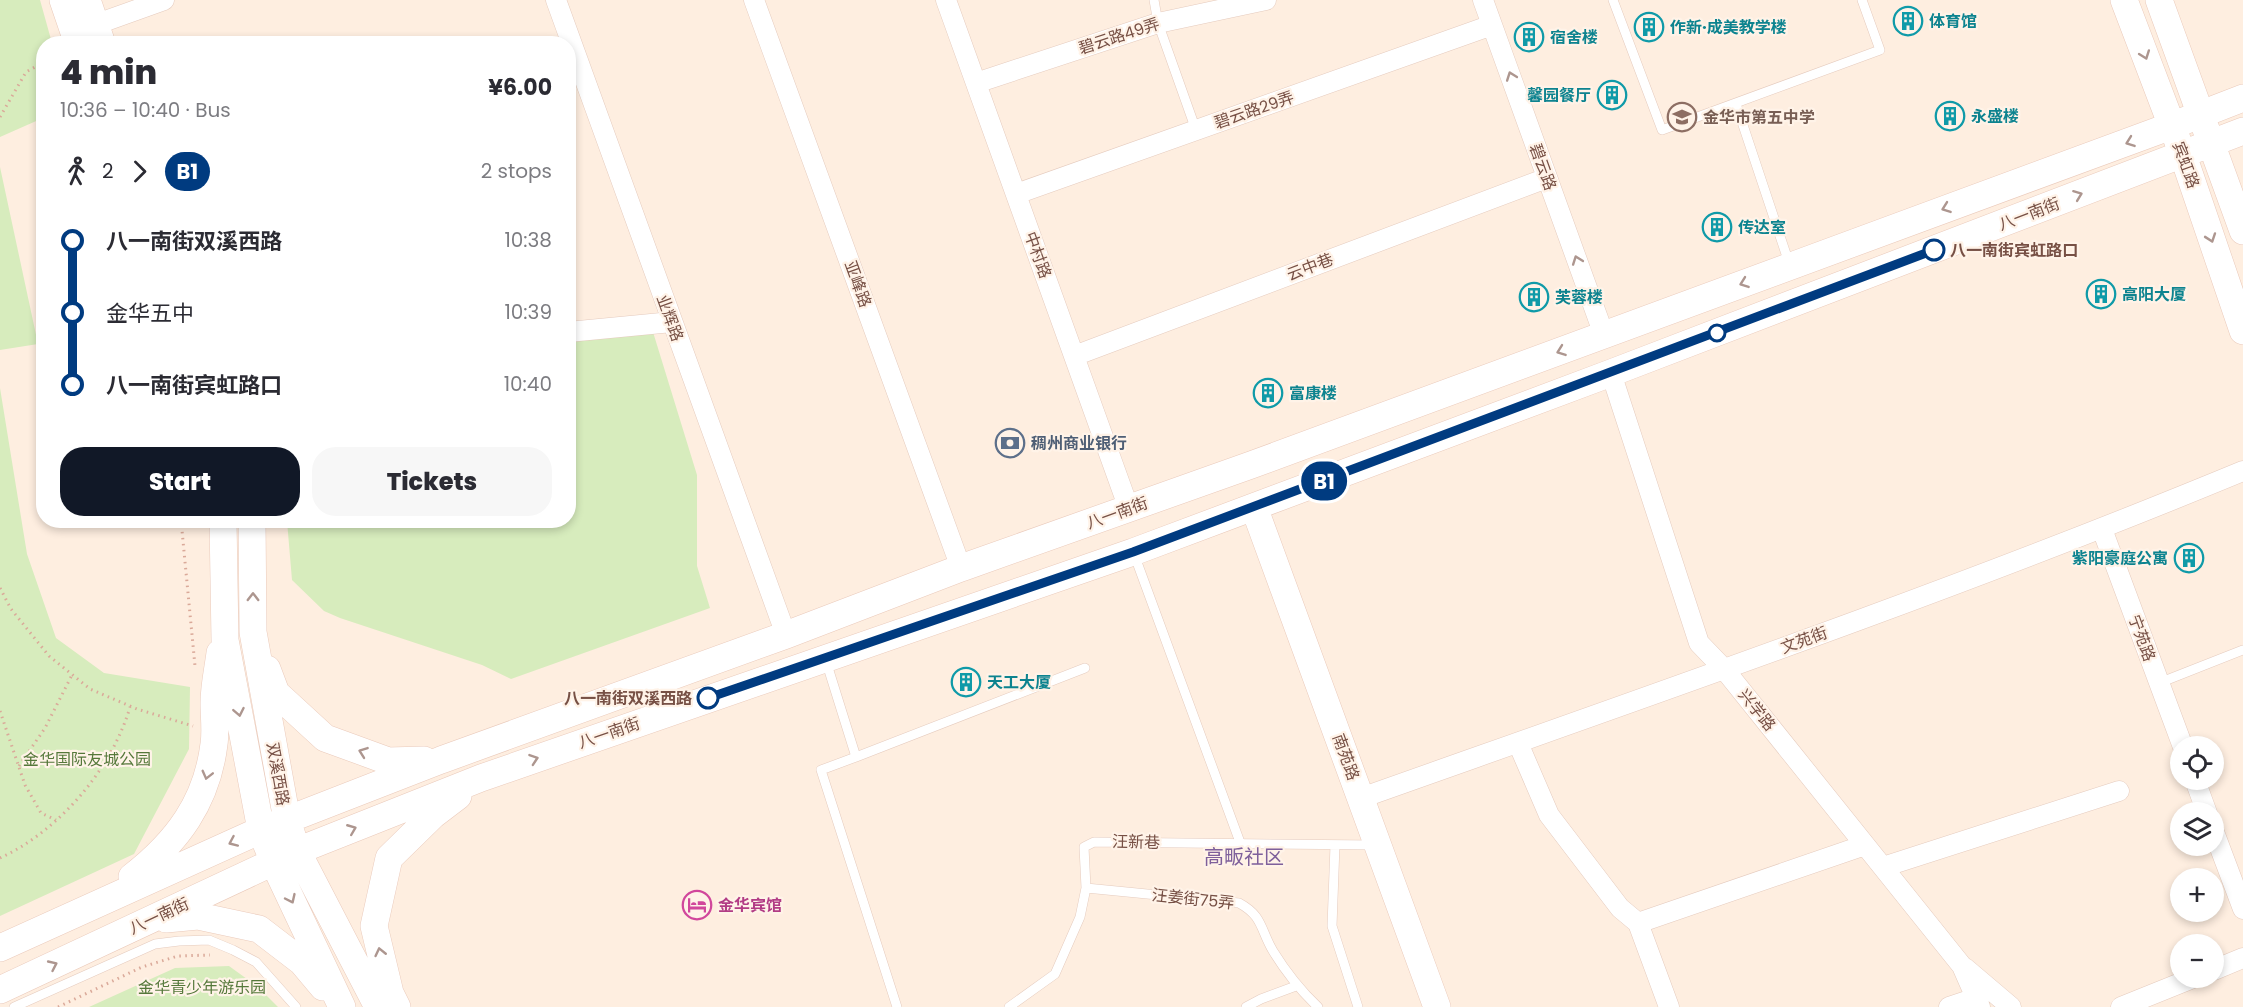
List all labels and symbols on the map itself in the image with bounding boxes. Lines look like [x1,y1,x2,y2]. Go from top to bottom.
building icon: 体育馆 [1892,5,1924,37]
place label: 体育馆 [1929,10,1977,33]
building icon: 作新·成美教学楼 [1633,11,1665,43]
street label: 碧云路49弄 [1075,12,1163,60]
place label: 作新·成美教学楼 [1670,16,1787,39]
building icon: 宿舍楼 [1513,21,1545,53]
place label: 宿舍楼 [1550,26,1598,49]
one-way arrow [2137,49,2150,60]
one-way arrow [1505,72,1518,82]
building icon: 馨园餐厅 [1596,79,1628,111]
place label: 馨园餐厅 [1527,84,1591,107]
street label: 碧云路29弄 [1211,86,1297,134]
building icon: 永盛楼 [1934,100,1966,132]
school or university icon: 金华市第五中学 [1666,101,1698,133]
place label: 永盛楼 [1971,105,2019,128]
place label: 金华市第五中学 [1703,106,1815,129]
one-way arrow [2125,134,2136,147]
street label: 宾虹路 [2167,139,2205,191]
street label: 碧云路 [1524,141,1562,193]
one-way arrow [2072,190,2083,202]
street label: 八一南街 [1995,192,2063,236]
one-way arrow [1942,201,1952,214]
building icon: 传达室 [1701,211,1733,243]
place label: 传达室 [1738,216,1786,239]
street label: 中村路 [1019,229,1057,281]
one-way arrow [2204,232,2217,243]
marker: 八一南街宾虹路口 [1923,239,1945,261]
place label: 八一南街宾虹路口 [1950,239,2078,262]
street label: 云中巷 [1283,248,1337,286]
one-way arrow [1572,255,1584,266]
street label: 亚峰路 [839,258,877,310]
one-way arrow [1739,275,1750,288]
building icon: 高阳大厦 [2085,278,2117,310]
building icon: 芙蓉楼 [1518,281,1550,313]
place label: 高阳大厦 [2122,283,2186,306]
place label: 芙蓉楼 [1555,286,1603,309]
street label: 业辉路 [651,292,689,344]
unlabelled marker [1708,324,1726,342]
one-way arrow [1556,344,1567,356]
building icon: 富康楼 [1252,377,1284,409]
place label: 富康楼 [1289,382,1337,405]
bank icon: 稠州商业银行 [994,427,1026,459]
place label: 稠州商业银行 [1031,432,1127,455]
line badge: B1 [1297,462,1351,500]
street label: 八一南街 [1083,491,1151,535]
building icon: 紫阳豪庭公寓 [2173,542,2205,574]
place label: 紫阳豪庭公寓 [2072,547,2168,570]
one-way arrow [247,592,259,601]
street label: 宁苑路 [2123,612,2161,664]
street label: 文苑街 [1778,621,1830,659]
building icon: 天工大厦 [950,666,982,698]
place label: 天工大厦 [987,671,1051,694]
street label: 兴学路 [1733,684,1781,736]
place label: 八一南街双溪西路 [564,687,692,710]
marker: 八一南街双溪西路 [697,687,719,709]
one-way arrow [232,707,245,717]
street label: 八一南街 [575,712,643,754]
street label: 南苑路 [1327,731,1365,783]
street label: 双溪西路 [261,740,295,808]
one-way arrow [358,746,369,759]
park label: 金华国际友城公园 [23,748,151,771]
one-way arrow [528,754,539,767]
one-way arrow [201,770,214,780]
one-way arrow [346,824,357,836]
street label: 汪新巷 [1112,830,1160,854]
one-way arrow [228,835,239,847]
district label: 高畈社区 [1204,843,1284,871]
street label: 汪姜街75弄 [1151,883,1235,915]
hotel icon: 金华宾馆 [681,889,713,921]
street label: 八一南街 [125,892,193,940]
one-way arrow [283,893,295,904]
place label: 金华宾馆 [718,894,782,917]
one-way arrow [374,947,387,957]
one-way arrow [47,961,58,973]
park label: 金华青少年游乐园 [138,976,266,999]

